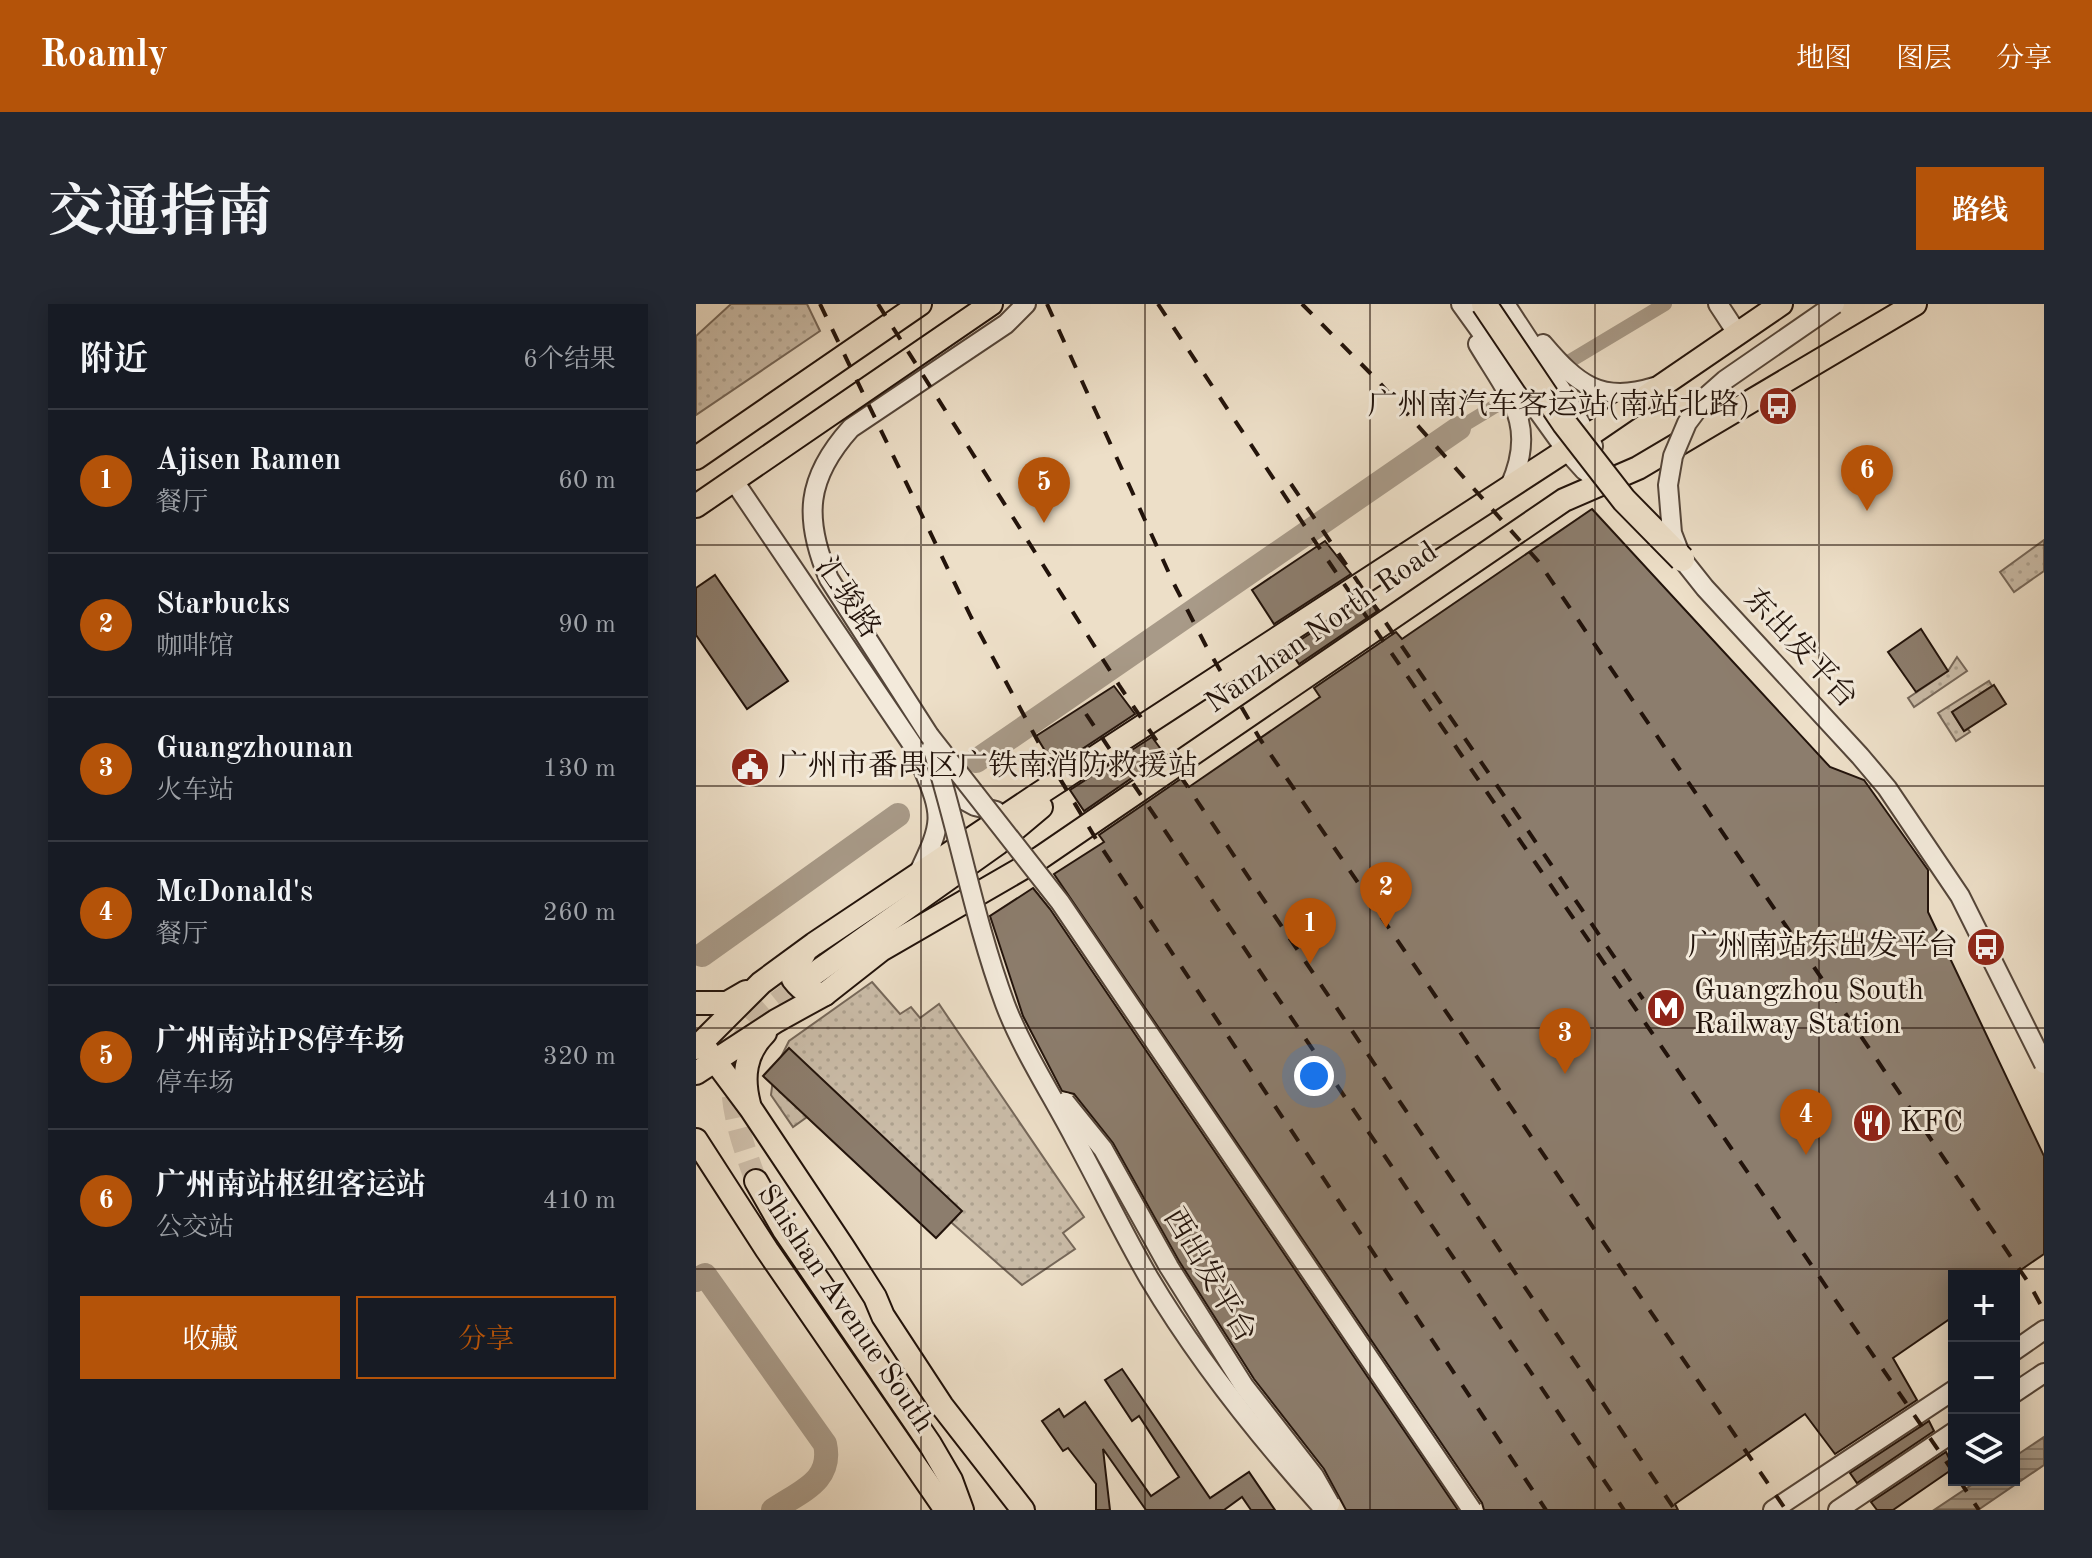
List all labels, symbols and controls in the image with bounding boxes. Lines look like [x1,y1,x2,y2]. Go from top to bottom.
text: Roamly [40,37,168,75]
text: 地图 [1796,46,1852,74]
text: 图层 [1896,46,1952,74]
text: 分享 [1996,46,2052,74]
button: 路线 [1916,167,2044,250]
text: 交通指南 [48,187,272,243]
text: 附近 [80,344,148,378]
text: 6个结果 [523,347,616,373]
bus stop icon: 广州南汽车客运站(南站北路) [1757,385,1799,427]
place label: 广州南汽车客运站(南站北路) [1368,388,1750,421]
pin: 6 [1841,445,1893,511]
text: Ajisen Ramen [156,446,341,476]
pin: 5 [1018,457,1070,523]
text: 1 [98,468,114,494]
text: 60 m [558,468,616,494]
text: 餐厅 [156,490,208,516]
street label: Nanzhan North Road [1201,537,1443,719]
street label: 汇骏路 [809,551,887,644]
street label: 东出发平台 [1738,582,1864,714]
text: Starbucks [156,590,290,620]
text: 2 [98,612,114,638]
text: 90 m [558,612,616,638]
text: 咖啡馆 [156,634,234,660]
text: Guangzhounan [156,734,353,764]
public building icon: 广州市番禺区广铁南消防救援站 [729,746,771,788]
place label: 广州市番禺区广铁南消防救援站 [778,749,1198,782]
text: 3 [98,756,114,782]
text: 130 m [543,756,616,782]
text: 火车站 [156,778,234,804]
pin: 2 [1360,862,1412,928]
text: McDonald's [156,878,313,908]
pin: 1 [1284,898,1336,964]
text: 4 [98,900,114,926]
text: 260 m [543,900,616,926]
text: 餐厅 [156,922,208,948]
bus stop icon: 广州南站东出发平台 [1965,926,2007,968]
place label: 广州南站东出发平台 [1688,929,1958,962]
place label: Guangzhou South Railway Station [1694,976,1924,1040]
metro station icon: Guangzhou South Railway Station [1645,987,1687,1029]
pin: 3 [1539,1008,1591,1074]
text: 广州南站P8停车场 [156,1027,404,1057]
text: 5 [98,1044,114,1070]
text: 320 m [543,1044,616,1070]
your location [1294,1056,1334,1096]
text: 停车场 [156,1071,234,1097]
pin: 4 [1780,1089,1832,1155]
restaurant icon: KFC [1851,1102,1893,1144]
place label: KFC [1900,1108,1963,1138]
text: 广州南站枢纽客运站 [156,1171,426,1201]
street label: Shishan Avenue South [751,1180,939,1438]
text: 6 [98,1188,114,1214]
text: 410 m [543,1188,616,1214]
street label: 西出发平台 [1158,1202,1263,1348]
text: 公交站 [156,1215,234,1241]
map controls [1948,1270,2020,1486]
button: + [1948,1270,2020,1342]
button: 收藏 [80,1296,340,1379]
button: 分享 [356,1296,616,1379]
button: − [1948,1342,2020,1414]
button: layers [1948,1414,2020,1486]

